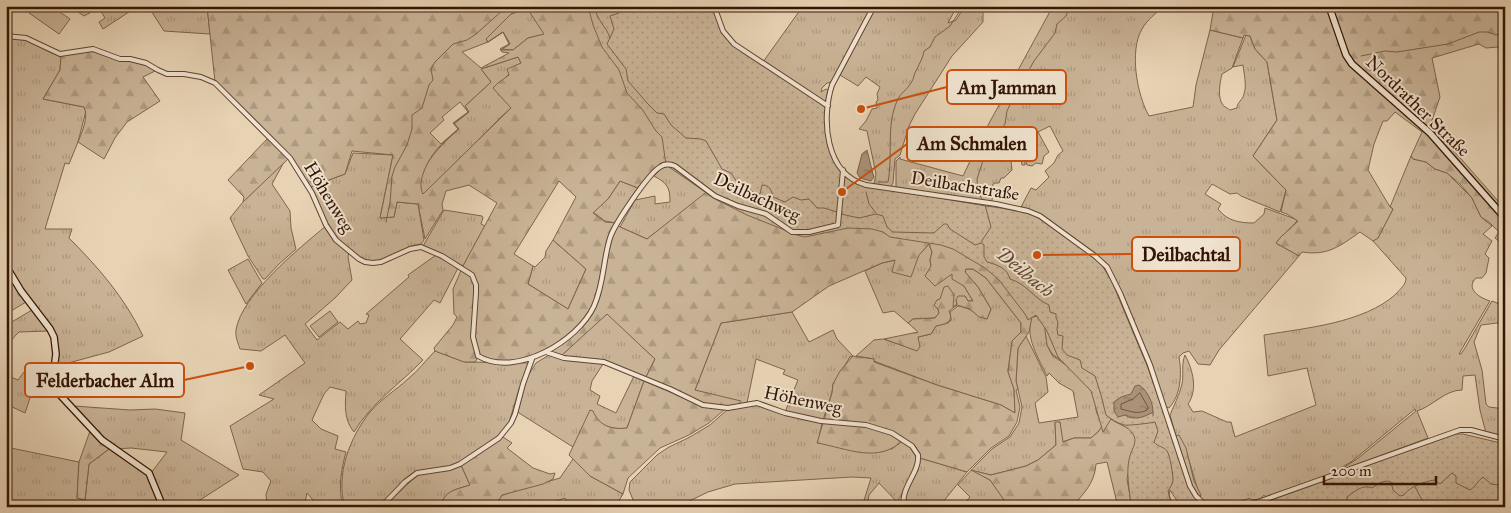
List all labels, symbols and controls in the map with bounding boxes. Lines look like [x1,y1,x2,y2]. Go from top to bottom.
street label: Nordrather Straße [1361,51,1475,161]
callout: Am Jamman [947,70,1066,104]
text: Am Jamman [956,76,1057,100]
callout: Am Schmalen [907,127,1037,161]
text: Am Schmalen [915,132,1028,155]
street label: Höhenweg [298,157,359,238]
street label: Deilbachweg [710,167,804,228]
street label: Deilbachstraße [909,167,1021,205]
callout: Deilbachtal [1132,237,1240,271]
water label: Deilbach [992,242,1058,302]
text: Deilbachtal [1142,243,1231,266]
callout: Felderbacher Alm [25,363,184,397]
text: Felderbacher Alm [36,369,174,392]
street label: Höhenweg [762,381,845,420]
scale bar [1324,453,1436,485]
text: 200 m [1331,462,1372,480]

